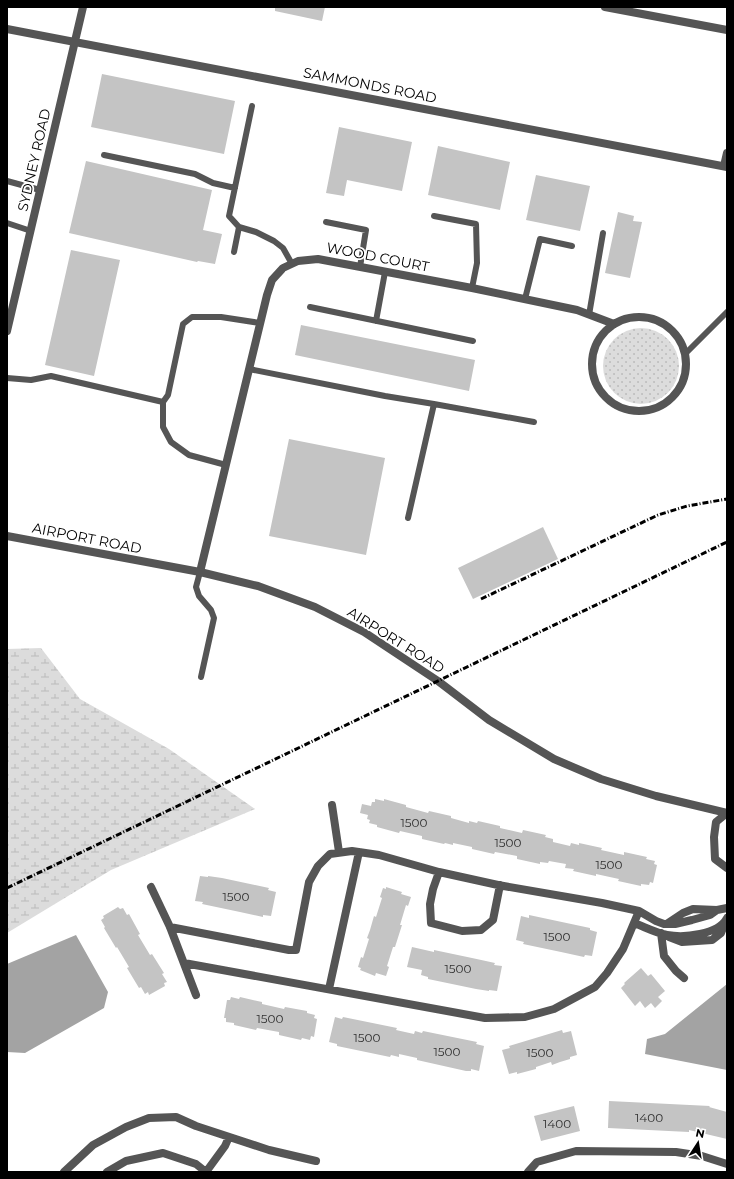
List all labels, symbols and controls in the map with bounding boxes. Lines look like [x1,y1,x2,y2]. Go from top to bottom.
street label: SAMMONDS ROAD [302,63,438,107]
street label: SYDNEY ROAD [13,107,55,213]
street label: WOOD COURT [325,238,431,276]
street label: AIRPORT ROAD [31,519,143,557]
street label: AIRPORT ROAD [344,603,448,677]
house number: 1500 [400,815,428,830]
house number: 1500 [494,835,522,850]
house number: 1500 [595,857,623,872]
house number: 1500 [222,889,250,904]
house number: 1500 [543,929,571,944]
house number: 1500 [444,961,472,976]
house number: 1500 [256,1011,284,1026]
house number: 1500 [353,1030,381,1045]
house number: 1500 [433,1044,461,1059]
house number: 1500 [526,1045,554,1060]
house number: 1400 [635,1110,663,1125]
house number: 1400 [543,1116,571,1131]
north arrow [678,1123,718,1163]
text: N [694,1125,706,1141]

